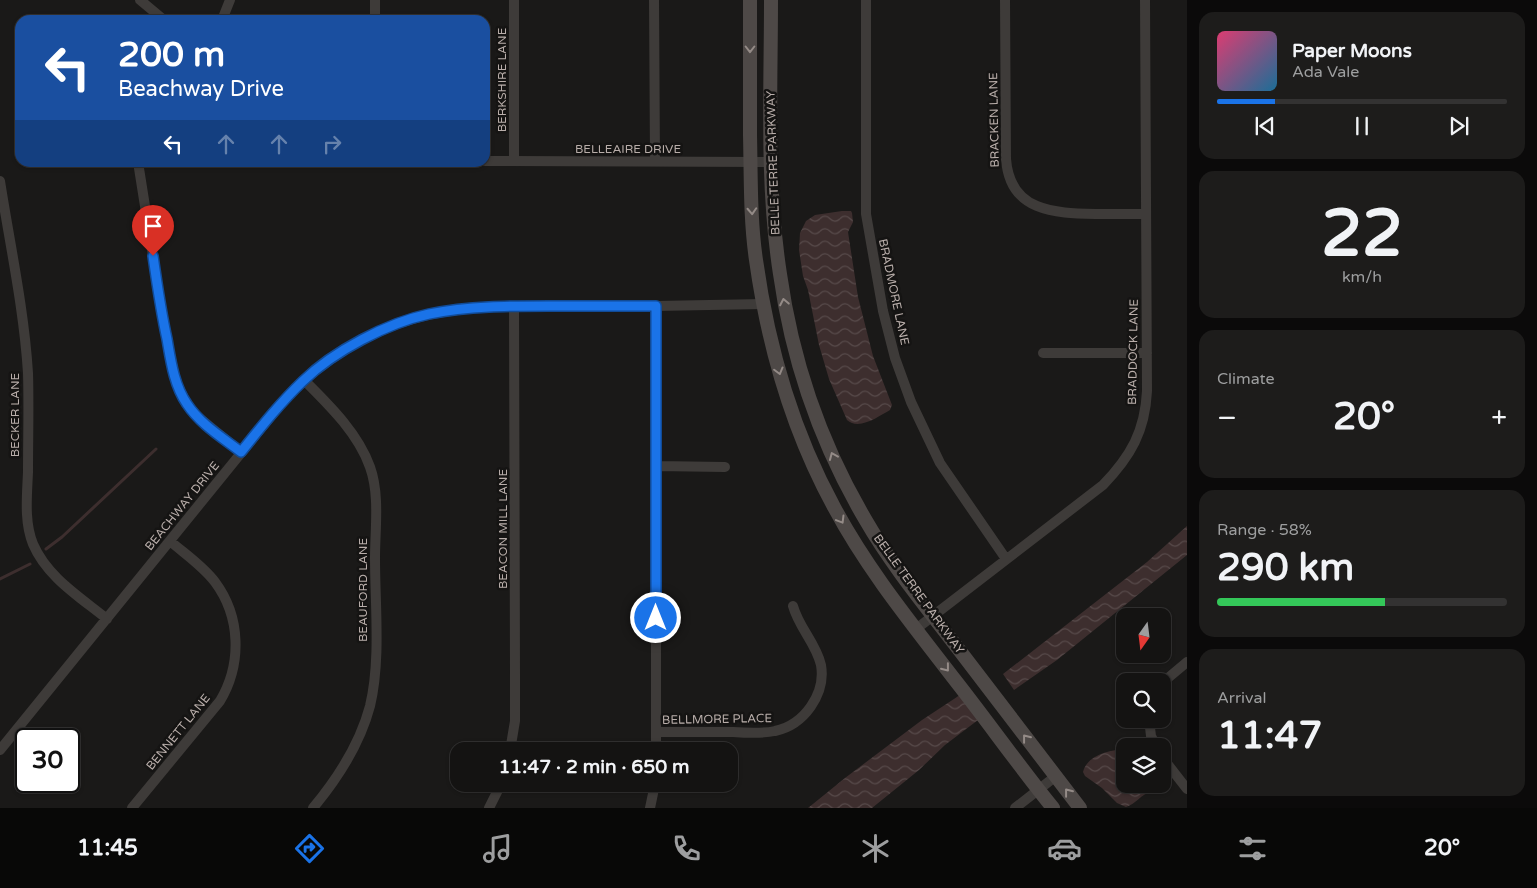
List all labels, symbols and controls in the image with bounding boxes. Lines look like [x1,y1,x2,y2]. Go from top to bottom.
street label: BERKSHIRE LANE [495,27,509,132]
text: 200 m [118,34,225,76]
icon: left [35,35,100,100]
text: Paper Moons [1292,40,1412,62]
one-way arrow [745,45,755,53]
text: Ada Vale [1292,62,1359,82]
street label: BRACKEN LANE [986,72,1002,168]
text: Beachway Drive [118,76,284,102]
street label: BELLE TERRE PARKWAY [763,90,783,235]
icon: previous [1251,112,1279,140]
icon: pause [1348,112,1376,140]
icon: next [1445,112,1473,140]
icon: left [159,130,187,158]
icon: ahead [212,130,240,158]
icon: ahead [265,130,293,158]
icon: right [318,130,346,158]
street label: BELLEAIRE DRIVE [575,142,681,156]
text: 22 [1321,195,1403,274]
pin [132,205,174,256]
one-way arrow [746,207,757,215]
icon: arrive [139,212,167,240]
street label: BRADMORE LANE [876,238,912,347]
text: km/h [1342,267,1382,287]
one-way arrow [780,297,790,306]
street label: BRADDOCK LANE [1125,299,1141,405]
one-way arrow [773,366,783,374]
text: Climate [1217,369,1275,389]
street label: BECKER LANE [8,372,22,457]
text: 20° [1333,394,1395,440]
text: − [1217,401,1237,435]
text: + [1491,401,1507,435]
one-way arrow [828,452,839,461]
street label: BEACHWAY DRIVE [142,458,222,553]
street label: BEACON MILL LANE [496,469,510,589]
one-way arrow [835,515,845,524]
text: Range · 58% [1217,520,1312,540]
street label: BELLE TERRE PARKWAY [871,531,967,657]
street label: BEAUFORD LANE [356,538,370,642]
text: 290 km [1217,545,1354,591]
position arrow [629,591,681,643]
north arrow [1116,608,1171,662]
map controls [1116,608,1171,793]
one-way arrow [940,662,948,671]
button: search [1116,673,1171,728]
text: Arrival [1217,688,1266,708]
street label: BENNETT LANE [143,691,213,773]
street label: BELLMORE PLACE [662,711,772,727]
text: 11:47 [1217,713,1322,759]
speed limit sign: 30 [15,728,80,793]
one-way arrow [1023,734,1032,743]
button: layers [1116,738,1171,793]
text: 11:47 · 2 min · 650 m [498,756,690,778]
one-way arrow [1066,789,1074,798]
icon: directions [292,831,327,866]
icon: music [480,831,515,866]
icon: phone [669,831,704,866]
icon: climate [858,831,893,866]
icon: car [1047,831,1082,866]
icon: filters [1235,831,1270,866]
text: 11:45 [77,835,138,861]
text: 20° [1424,835,1460,861]

